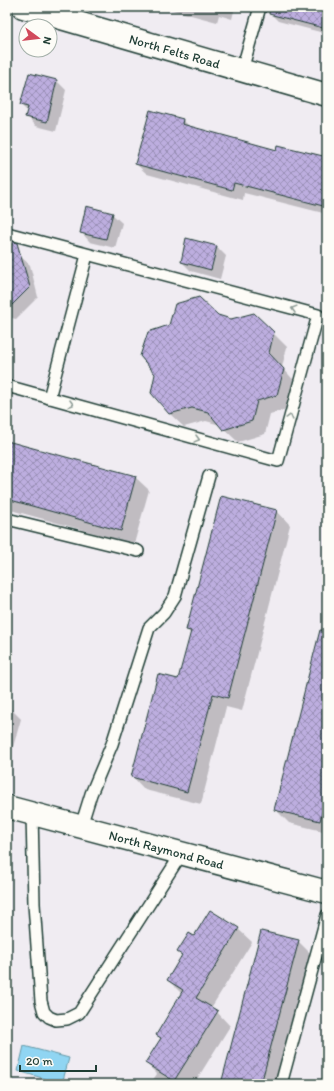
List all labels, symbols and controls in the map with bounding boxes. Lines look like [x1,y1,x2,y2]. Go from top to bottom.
north arrow [18,18,58,58]
street label: North Felts Road [127,31,222,71]
text: N [40,35,54,46]
one-way arrow [291,305,297,313]
one-way arrow [68,399,75,408]
one-way arrow [285,414,294,421]
one-way arrow [193,434,200,443]
street label: North Raymond Road [107,827,226,872]
scale bar [20,1047,96,1073]
text: 20 m [26,1054,53,1068]

